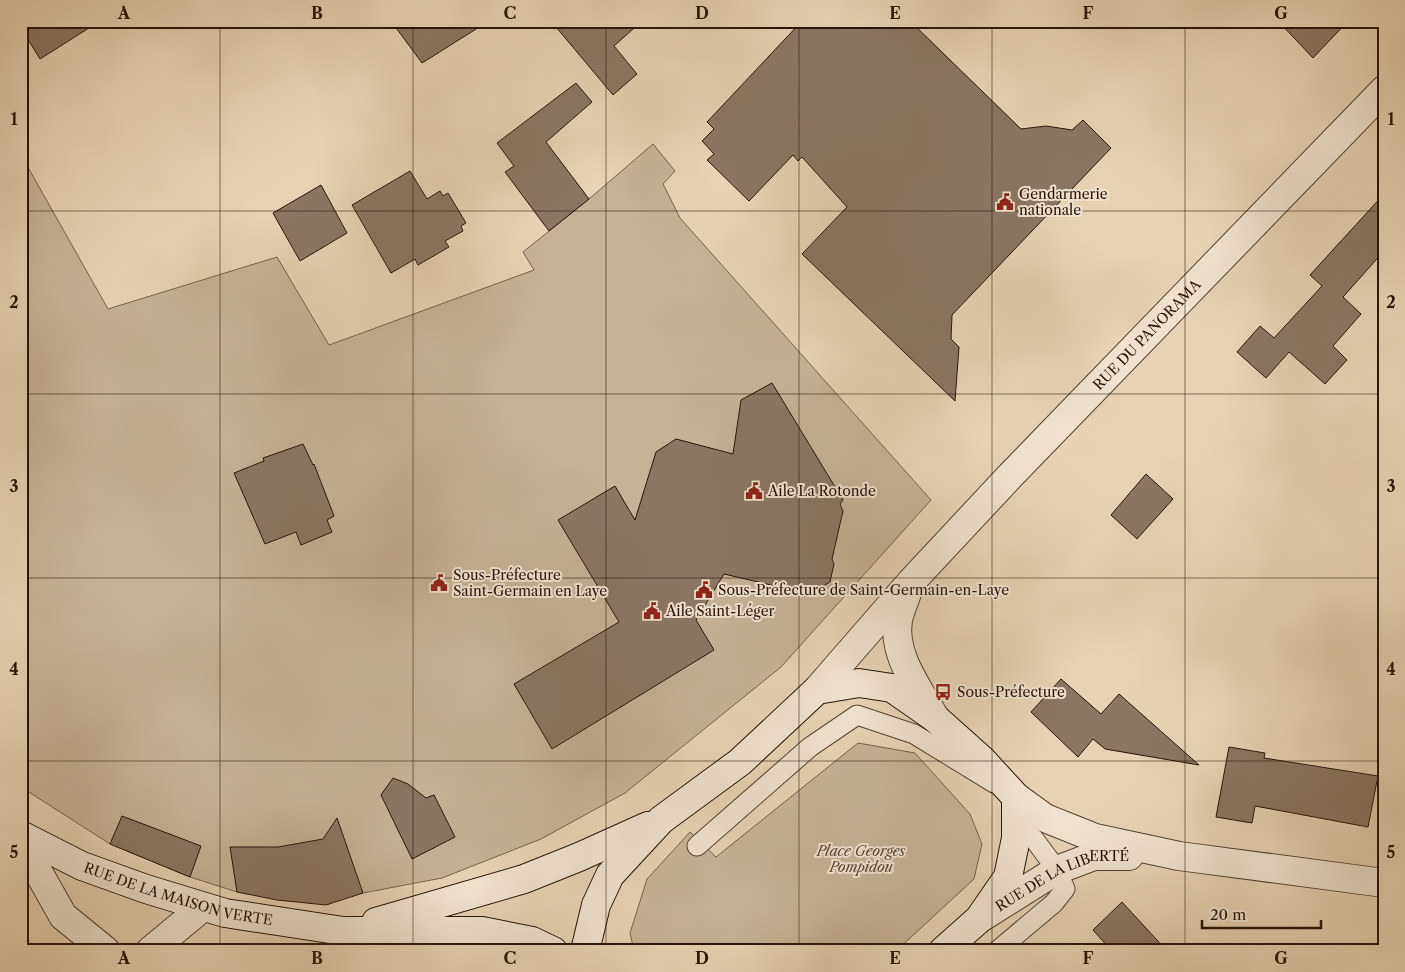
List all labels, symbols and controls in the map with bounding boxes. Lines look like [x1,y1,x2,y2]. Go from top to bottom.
text: A [117,3,131,23]
text: B [311,3,323,23]
text: C [504,3,516,23]
text: D [695,3,709,23]
text: E [889,3,901,23]
text: F [1083,3,1094,23]
text: G [1274,3,1288,23]
text: 1 [10,109,18,129]
text: 1 [1387,109,1395,129]
place label: Gendarmerie nationale [1019,185,1108,219]
public building icon: Gendarmerie nationale [995,192,1015,212]
street label: RUE DU PANORAMA [1089,275,1205,394]
text: 2 [9,292,19,312]
text: 2 [1386,292,1396,312]
text: 3 [9,476,19,496]
text: 3 [1386,476,1396,496]
public building icon: Aile La Rotonde [744,481,764,501]
place label: Aile La Rotonde [767,482,876,500]
place label: Sous-Préfecture Saint-Germain en Laye [453,566,607,600]
public building icon: Sous-Préfecture Saint-Germain en Laye [429,573,449,593]
public building icon: Sous-Préfecture de Saint-Germain-en-Laye [694,580,714,600]
place label: Sous-Préfecture de Saint-Germain-en-Laye [718,581,1009,599]
public building icon: Aile Saint-Léger [642,601,662,621]
place label: Aile Saint-Léger [665,602,775,620]
text: 4 [9,659,19,679]
text: 4 [1386,659,1396,679]
bus stop icon: Sous-Préfecture [933,682,953,702]
place label: Sous-Préfecture [957,683,1065,701]
text: 5 [10,842,19,862]
park label: Place Georges Pompidou [816,842,906,876]
text: 5 [1387,842,1396,862]
street label: RUE DE LA LIBERTÉ [992,847,1129,915]
street label: RUE DE LA MAISON VERTE [81,858,274,929]
scale bar [1202,897,1321,929]
text: 20 m [1210,905,1246,924]
text: A [117,948,131,968]
text: B [311,948,323,968]
text: C [504,948,516,968]
text: D [695,948,709,968]
text: E [889,948,901,968]
text: F [1083,948,1094,968]
text: G [1274,948,1288,968]

